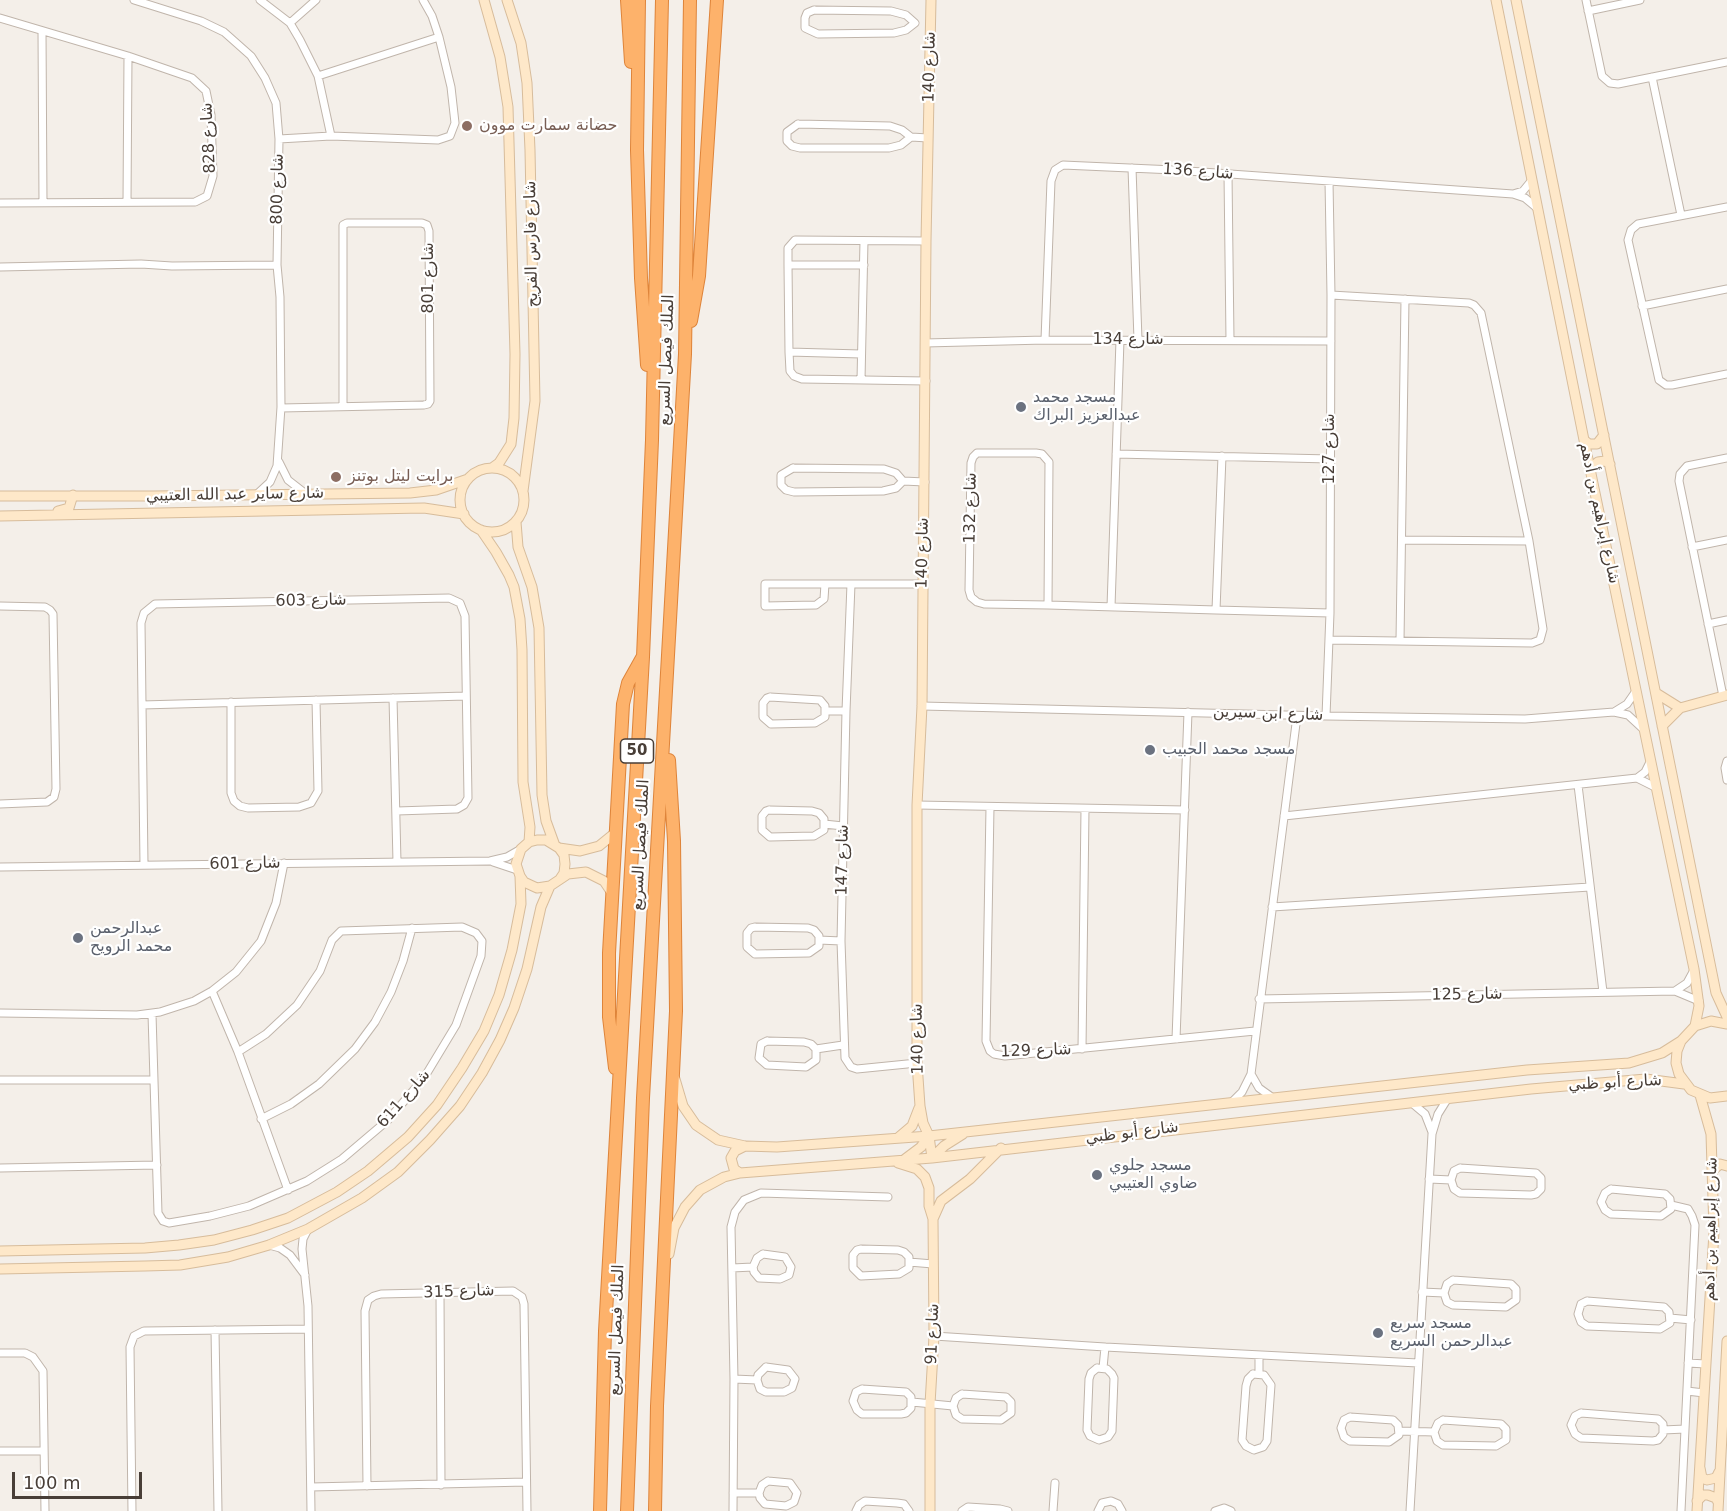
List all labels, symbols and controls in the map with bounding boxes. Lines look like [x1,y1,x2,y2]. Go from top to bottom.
street label: شارع 140 [920,31,940,103]
street label: شارع 828 [198,102,220,174]
place label: حضانة سمارت موون [479,116,617,136]
marker: حضانة سمارت موون [460,119,474,133]
street label: شارع 800 [268,153,288,225]
street label: شارع 136 [1162,160,1234,184]
street label: شارع فارس الفريح [521,181,543,307]
street label: شارع 801 [419,242,439,314]
street label: الملك فيصل السريع [655,294,679,426]
street label: شارع 134 [1092,330,1164,350]
place label: مسجد محمد عبدالعزيز البراك [1033,388,1141,426]
marker: مسجد محمد عبدالعزيز البراك [1014,400,1028,414]
street label: شارع 127 [1320,413,1340,485]
street label: شارع إبراهيم بن أدهم [1575,440,1623,586]
place label: برايت ليتل بوتنز [348,467,454,487]
marker: برايت ليتل بوتنز [329,470,343,484]
street label: شارع 132 [961,472,981,544]
street label: شارع ساير عبد الله العتيبي [146,484,324,506]
street label: شارع 140 [913,517,933,589]
street label: شارع 603 [275,591,347,611]
street label: شارع ابن سيرين [1212,702,1324,726]
road number: 50 [620,739,654,763]
place label: مسجد محمد الحبيب [1162,740,1295,760]
marker: مسجد محمد الحبيب [1143,743,1157,757]
street label: الملك فيصل السريع [628,779,654,911]
street label: شارع 147 [833,824,853,896]
street label: شارع 601 [209,854,281,874]
place label: عبدالرحمن محمد الرويح [90,919,172,957]
marker: عبدالرحمن محمد الرويح [71,931,85,945]
street label: شارع 125 [1431,985,1503,1005]
street label: شارع 140 [908,1003,928,1075]
street label: شارع 129 [1000,1040,1072,1062]
street label: شارع 611 [373,1066,435,1132]
street label: شارع أبو ظبي [1568,1071,1662,1095]
street label: شارع أبو ظبي [1084,1118,1180,1148]
place label: مسجد جلوي ضاوي العتيبي [1109,1156,1198,1194]
street label: شارع إبراهيم بن أدهم [1700,1157,1722,1301]
marker: مسجد جلوي ضاوي العتيبي [1090,1168,1104,1182]
street label: الملك فيصل السريع [605,1264,629,1396]
street label: شارع 315 [423,1281,495,1303]
street label: شارع 91 [922,1303,944,1365]
place label: مسجد سريع عبدالرحمن السريع [1390,1314,1513,1352]
marker: مسجد سريع عبدالرحمن السريع [1371,1326,1385,1340]
scale bar [15,1460,146,1498]
text: 100 m [23,1472,81,1493]

